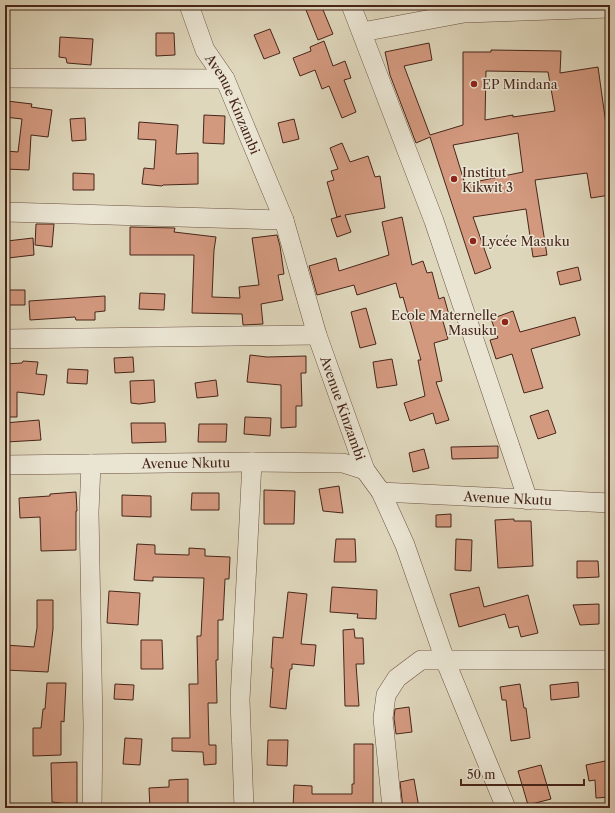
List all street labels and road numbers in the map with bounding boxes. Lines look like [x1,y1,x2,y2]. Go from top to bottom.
street label: Avenue Kinzambi [202,50,264,157]
street label: Avenue Kinzambi [317,353,369,462]
street label: Avenue Nkutu [141,454,230,471]
street label: Avenue Nkutu [462,488,552,508]

